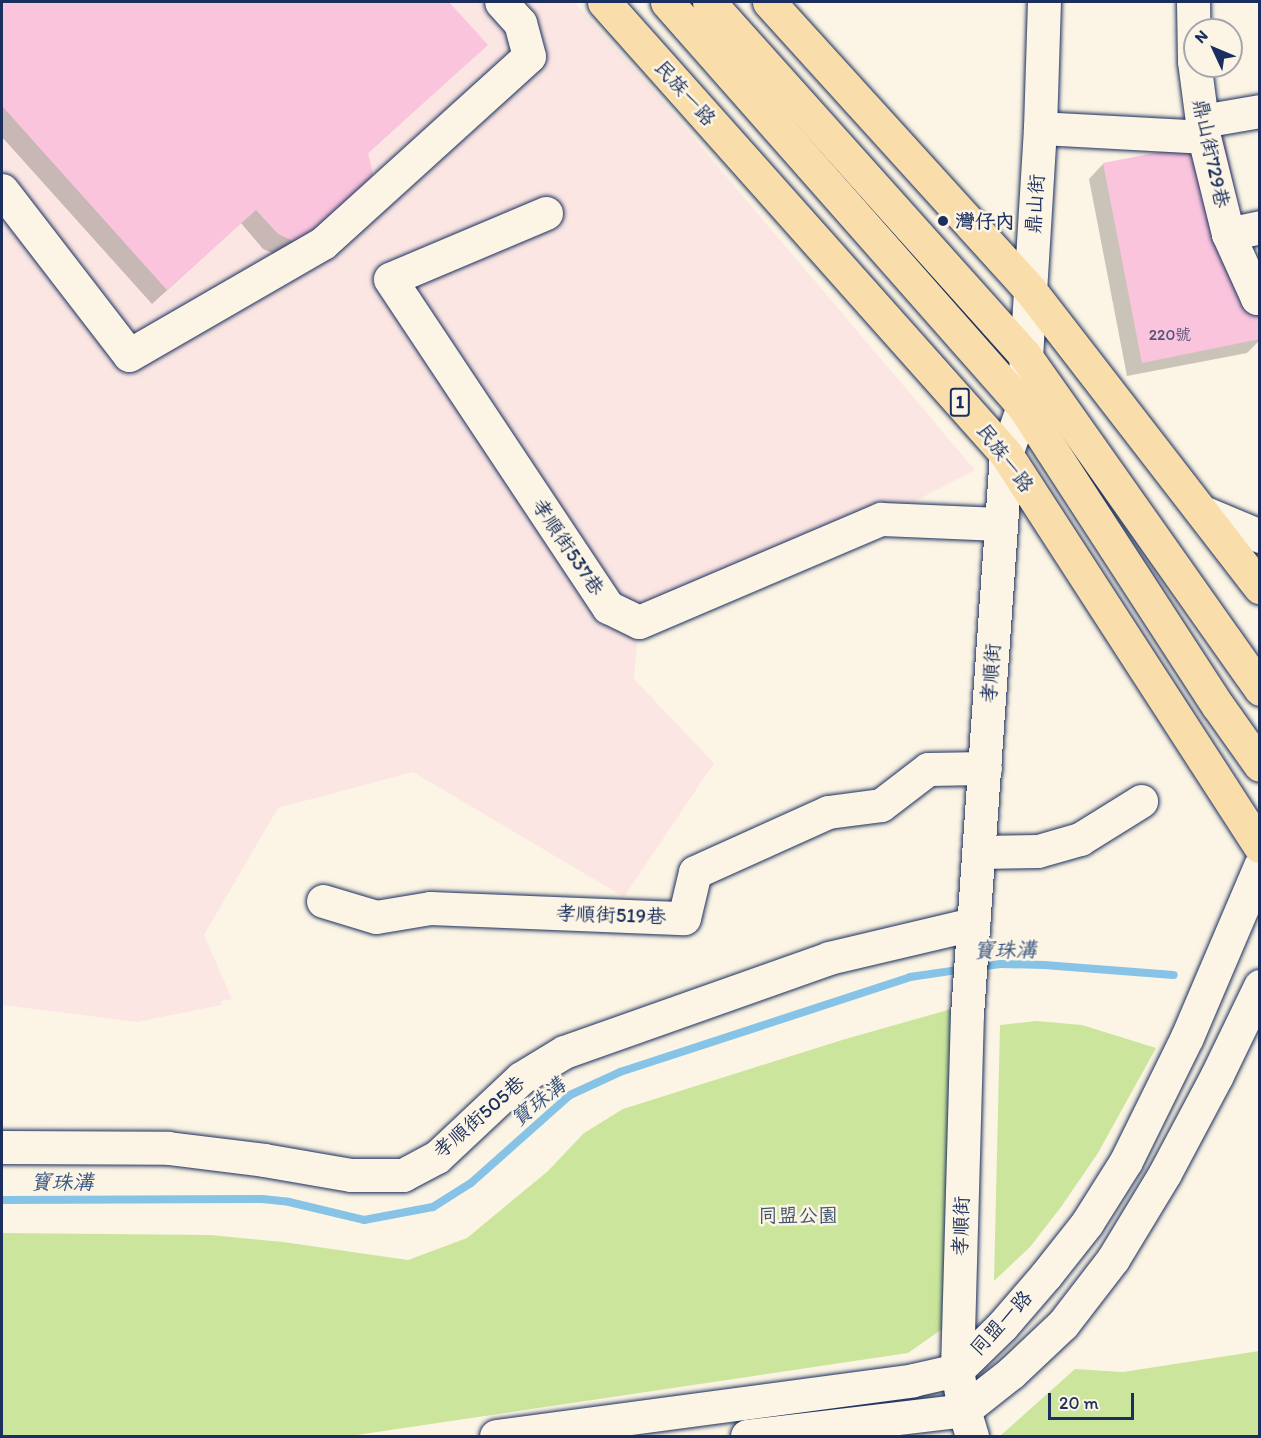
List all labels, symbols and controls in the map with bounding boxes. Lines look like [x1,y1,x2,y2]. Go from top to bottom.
north arrow [1183,18,1243,78]
text: N [1191,26,1212,47]
street label: 民族一路 [649,55,721,131]
street label: 鼎山街729巷 [1188,96,1234,210]
street label: 鼎山街 [1021,173,1049,235]
place label: 灣仔內 [955,209,1015,233]
marker: 灣仔內 [936,214,950,228]
house number: 220號 [1149,325,1191,345]
road number: 1 [950,387,970,417]
street label: 民族一路 [971,419,1039,497]
street label: 孝順街537巷 [527,494,609,600]
street label: 孝順街 [977,642,1005,704]
street label: 孝順街519巷 [555,901,667,929]
water label: 寶珠溝 [973,937,1037,963]
street label: 孝順街505巷 [428,1071,530,1163]
water label: 寶珠溝 [506,1072,570,1132]
water label: 寶珠溝 [31,1169,93,1195]
street label: 孝順街 [948,1196,974,1256]
park label: 同盟公園 [758,1203,838,1227]
street label: 同盟一路 [965,1286,1037,1360]
scale bar [1051,1381,1136,1419]
text: 20 m [1059,1392,1099,1414]

